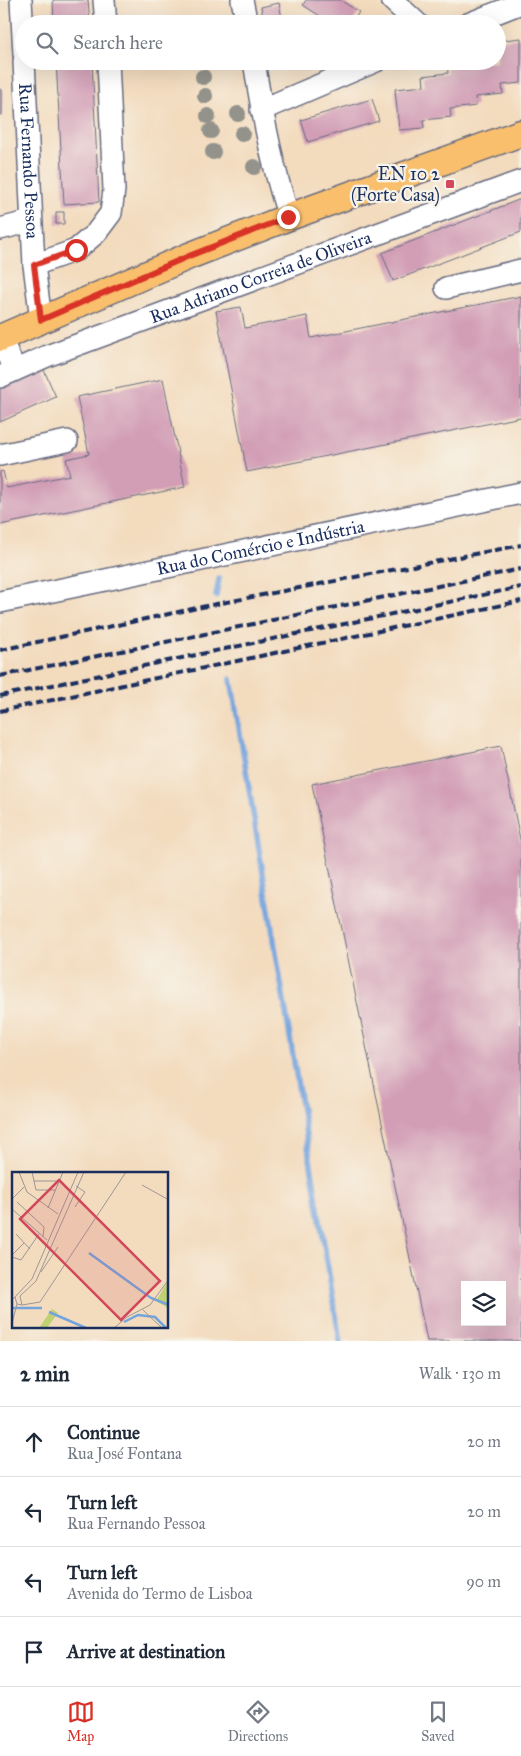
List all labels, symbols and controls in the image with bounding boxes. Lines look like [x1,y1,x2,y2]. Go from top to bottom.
search box [15,15,506,70]
icon: search [33,29,61,57]
text: Search here [73,31,163,54]
street label: Rua Fernando Pessoa [14,83,44,240]
place label: EN 10 2 (Forte Casa) [351,163,440,207]
marker: EN 10 2 (Forte Casa) [444,178,456,190]
route end [277,206,300,229]
street label: Rua Adriano Correia de Oliveira [147,226,375,328]
route start [65,239,88,262]
street label: Rua do Comércio e Indústria [154,515,367,580]
inset map [12,1172,169,1328]
map controls [461,1281,506,1326]
button: layers [461,1281,506,1326]
text: 2 min [20,1361,70,1387]
text: Walk · 130 m [419,1364,501,1383]
text: Continue [67,1421,140,1444]
icon: ahead [20,1428,48,1456]
text: 20 m [467,1432,501,1451]
text: Rua José Fontana [67,1444,182,1463]
text: Turn left [67,1491,137,1514]
icon: left [20,1498,48,1526]
text: 20 m [467,1502,501,1521]
text: Rua Fernando Pessoa [67,1514,205,1533]
text: Turn left [67,1561,137,1584]
icon: left [20,1568,48,1596]
text: 90 m [466,1572,501,1591]
text: Avenida do Termo de Lisboa [67,1584,252,1603]
icon: arrive [20,1638,48,1666]
text: Arrive at destination [67,1640,225,1663]
tab: Map [67,1698,95,1745]
tab: Directions [228,1698,288,1745]
tab: Saved [421,1698,454,1745]

